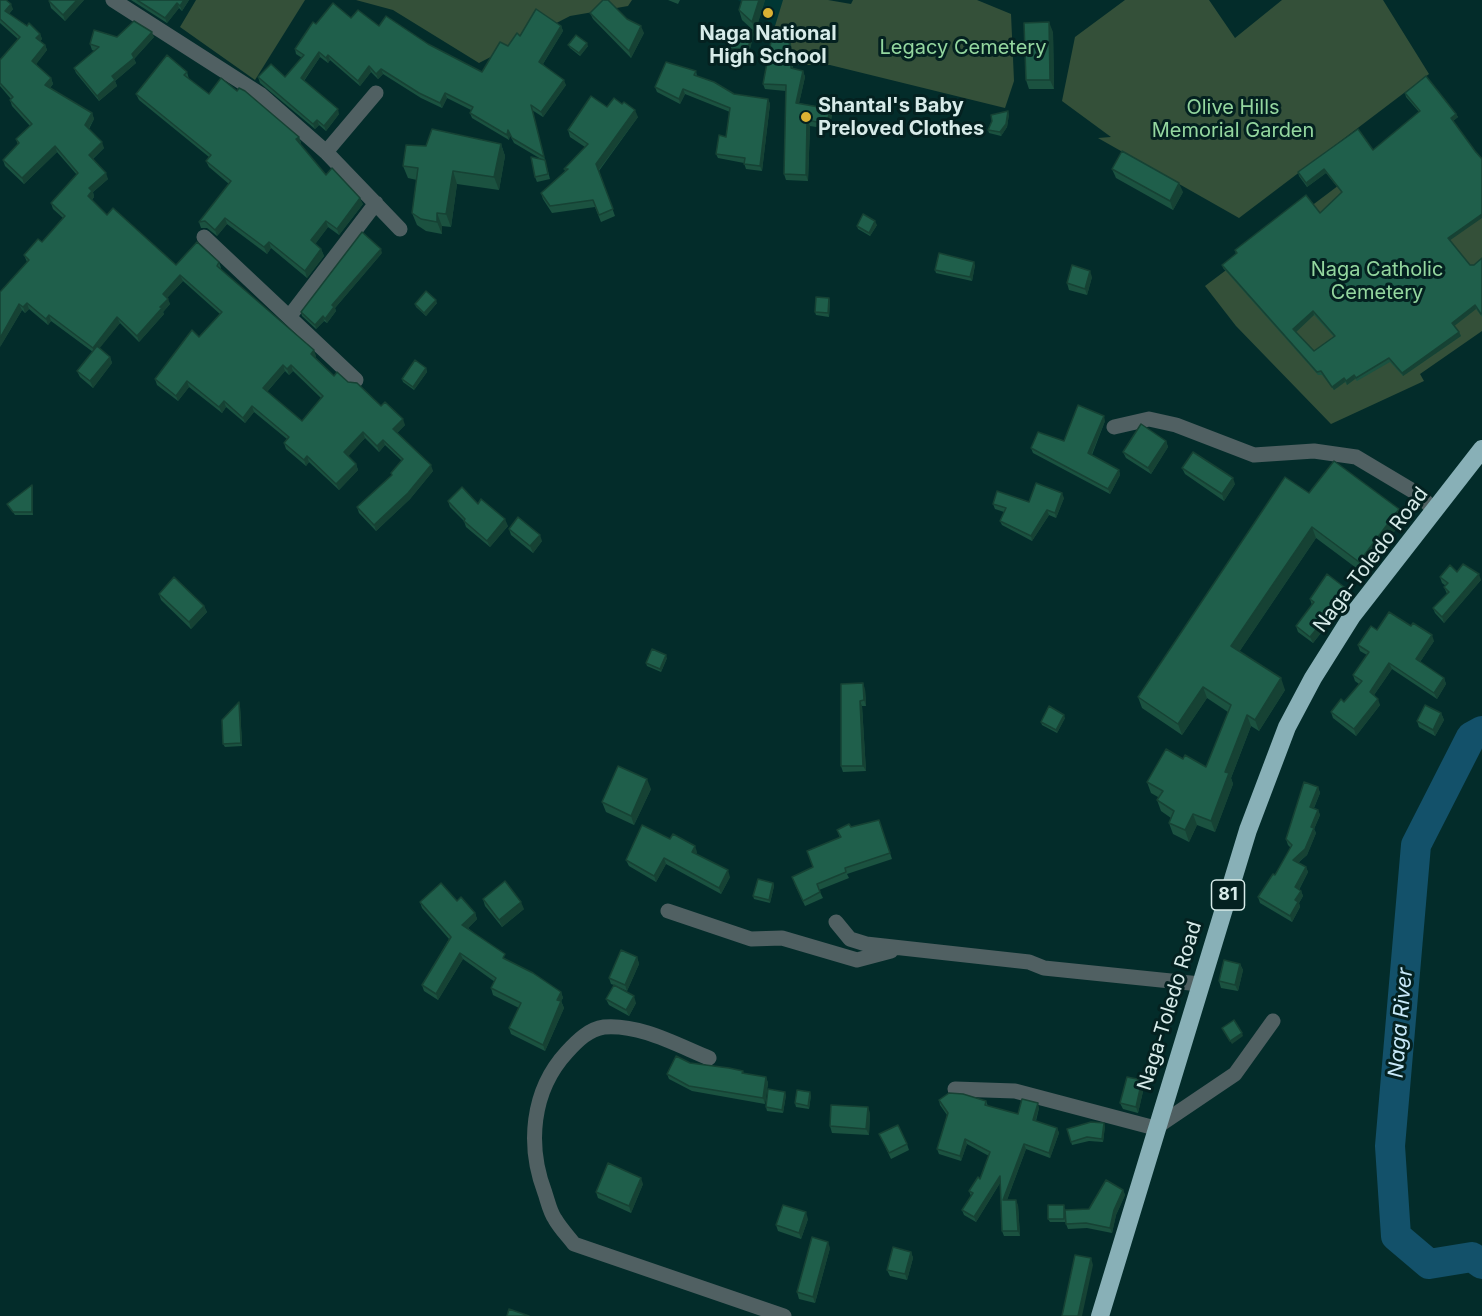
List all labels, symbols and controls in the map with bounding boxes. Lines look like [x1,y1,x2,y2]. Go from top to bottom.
marker: Naga National High School [761,6,775,20]
place label: Naga National High School [699,22,837,69]
park label: Legacy Cemetery [880,36,1046,60]
place label: Shantal's Baby Preloved Clothes [818,94,984,141]
park label: Olive Hills Memorial Garden [1152,96,1314,143]
marker: Shantal's Baby Preloved Clothes [799,110,813,124]
park label: Naga Catholic Cemetery [1311,258,1443,305]
street label: Naga-Toledo Road [1309,483,1433,637]
road number: 81 [1212,880,1244,910]
street label: Naga-Toledo Road [1133,919,1207,1093]
water label: Naga River [1384,967,1418,1079]

